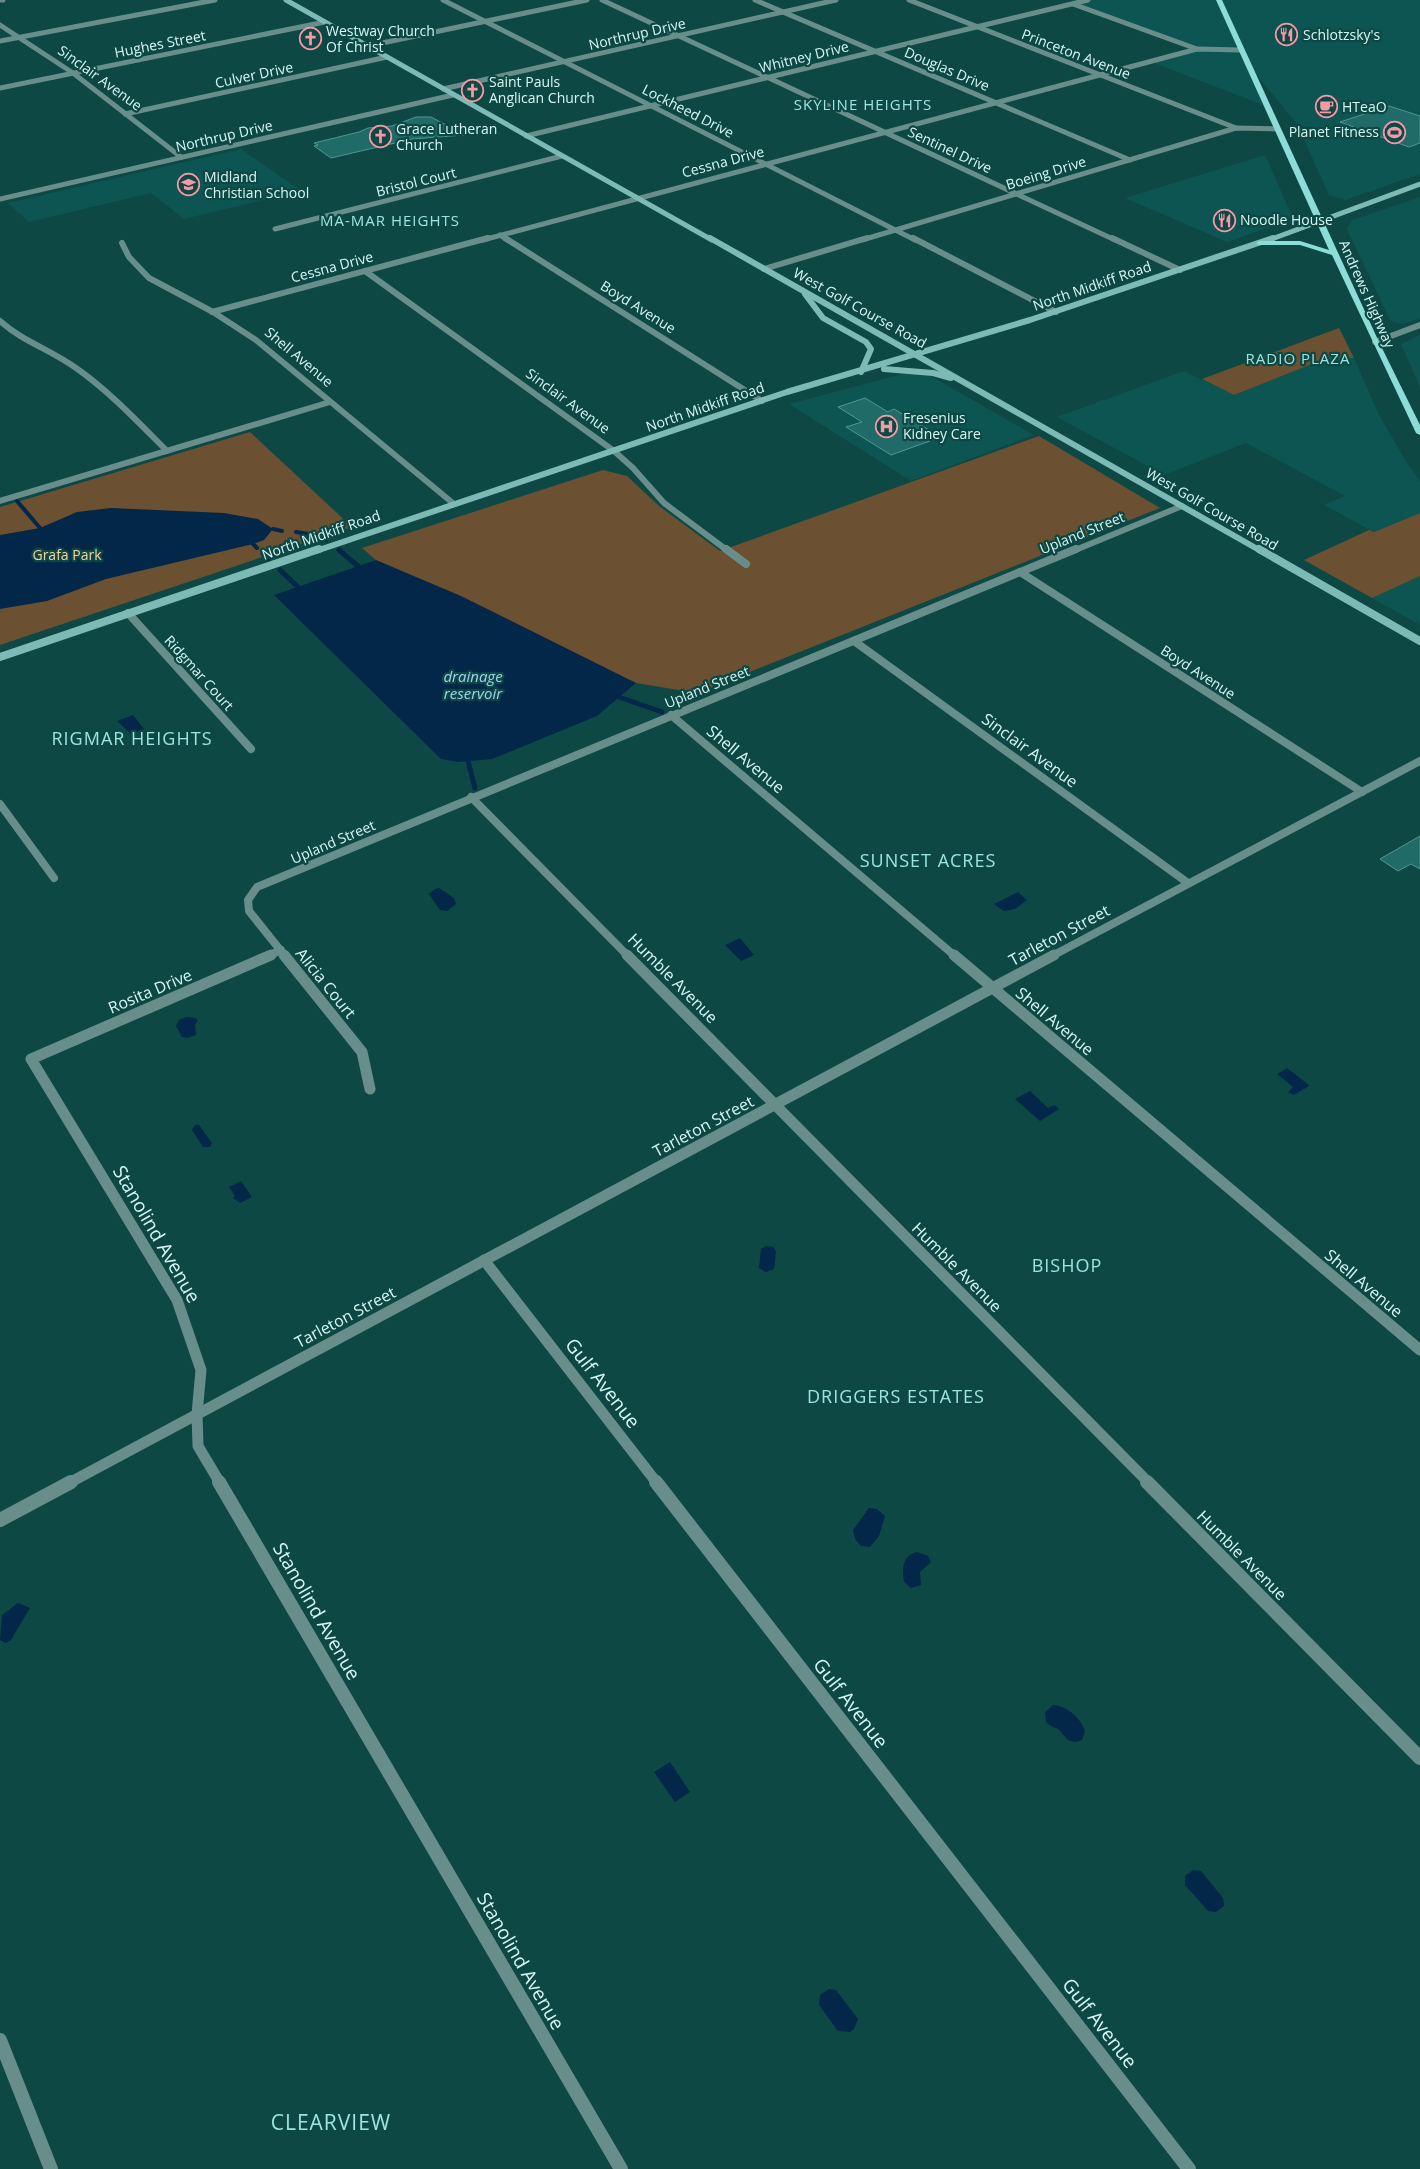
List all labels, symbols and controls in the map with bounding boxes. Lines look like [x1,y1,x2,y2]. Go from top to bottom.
street label: Northrup Drive [586,13,687,54]
place label: Westway Church Of Christ [326,21,435,56]
restaurant icon: Schlotzsky's [1275,23,1299,47]
street label: Princeton Avenue [1019,24,1133,83]
street label: Hughes Street [113,25,207,62]
place label: Schlotzsky's [1303,25,1381,44]
church icon: Westway Church Of Christ [298,27,322,51]
street label: Whitney Drive [757,36,851,77]
street label: Sinclair Avenue [54,41,146,115]
street label: Douglas Drive [902,42,993,95]
street label: Culver Drive [213,57,295,92]
place label: Saint Pauls Anglican Church [489,72,595,107]
church icon: Saint Pauls Anglican Church [461,78,485,102]
street label: Lockheed Drive [639,79,737,142]
district label: SKYLINE HEIGHTS [794,94,932,114]
cafe icon: HTeaO [1314,95,1338,119]
place label: HTeaO [1342,97,1387,116]
street label: Northrup Drive [173,115,274,156]
place label: Grace Lutheran Church [396,119,497,154]
sports icon: Planet Fitness [1383,120,1407,144]
street label: Sentinel Drive [905,122,995,177]
place label: Planet Fitness [1289,122,1379,141]
church icon: Grace Lutheran Church [368,125,392,149]
street label: Cessna Drive [680,141,766,182]
street label: Boeing Drive [1003,151,1088,194]
street label: Bristol Court [374,162,458,201]
place label: Midland Christian School [204,167,309,202]
school or university icon: Midland Christian School [176,173,200,197]
restaurant icon: Noodle House [1212,208,1236,232]
district label: MA-MAR HEIGHTS [320,210,460,230]
place label: Noodle House [1240,210,1333,229]
street label: Andrews Highway [1335,237,1400,352]
street label: Cessna Drive [289,246,375,287]
street label: North Midkiff Road [1030,256,1154,315]
street label: West Golf Course Road [790,263,930,352]
street label: Boyd Avenue [597,276,680,337]
street label: Shell Avenue [261,322,338,391]
district label: RADIO PLAZA [1246,348,1350,368]
street label: Sinclair Avenue [522,364,614,438]
street label: North Midkiff Road [643,377,767,436]
place label: Fresenius Kidney Care [903,408,981,443]
hospital icon: Fresenius Kidney Care [875,414,899,438]
street label: West Golf Course Road [1143,463,1282,554]
street label: North Midkiff Road [259,505,383,564]
street label: Upland Street [1037,507,1127,558]
park label: Grafa Park [32,545,102,564]
street label: Ridgmar Court [161,631,238,714]
street label: Boyd Avenue [1157,640,1239,703]
street label: Upland Street [662,661,752,712]
water label: drainage reservoir [443,666,503,703]
street label: Sinclair Avenue [978,708,1082,792]
street label: Shell Avenue [702,720,790,798]
district label: RIGMAR HEIGHTS [51,726,213,750]
street label: Upland Street [288,815,378,868]
district label: SUNSET ACRES [860,848,996,872]
street label: Tarleton Street [1005,899,1114,971]
street label: Humble Avenue [623,928,723,1028]
street label: Alicia Court [291,943,361,1023]
street label: Rosita Drive [105,963,195,1019]
street label: Shell Avenue [1011,982,1099,1060]
street label: Tarleton Street [649,1090,758,1162]
street label: Stanolind Avenue [107,1160,207,1308]
street label: Humble Avenue [907,1217,1007,1317]
street label: Shell Avenue [1320,1244,1408,1322]
district label: BISHOP [1032,1253,1102,1277]
street label: Tarleton Street [291,1281,400,1353]
street label: Gulf Avenue [560,1333,646,1433]
district label: DRIGGERS ESTATES [807,1384,985,1408]
street label: Humble Avenue [1192,1505,1292,1605]
street label: Stanolind Avenue [267,1537,367,1685]
street label: Gulf Avenue [808,1653,894,1753]
street label: Stanolind Avenue [471,1887,571,2035]
street label: Gulf Avenue [1057,1973,1143,2073]
district label: CLEARVIEW [271,2108,391,2136]

